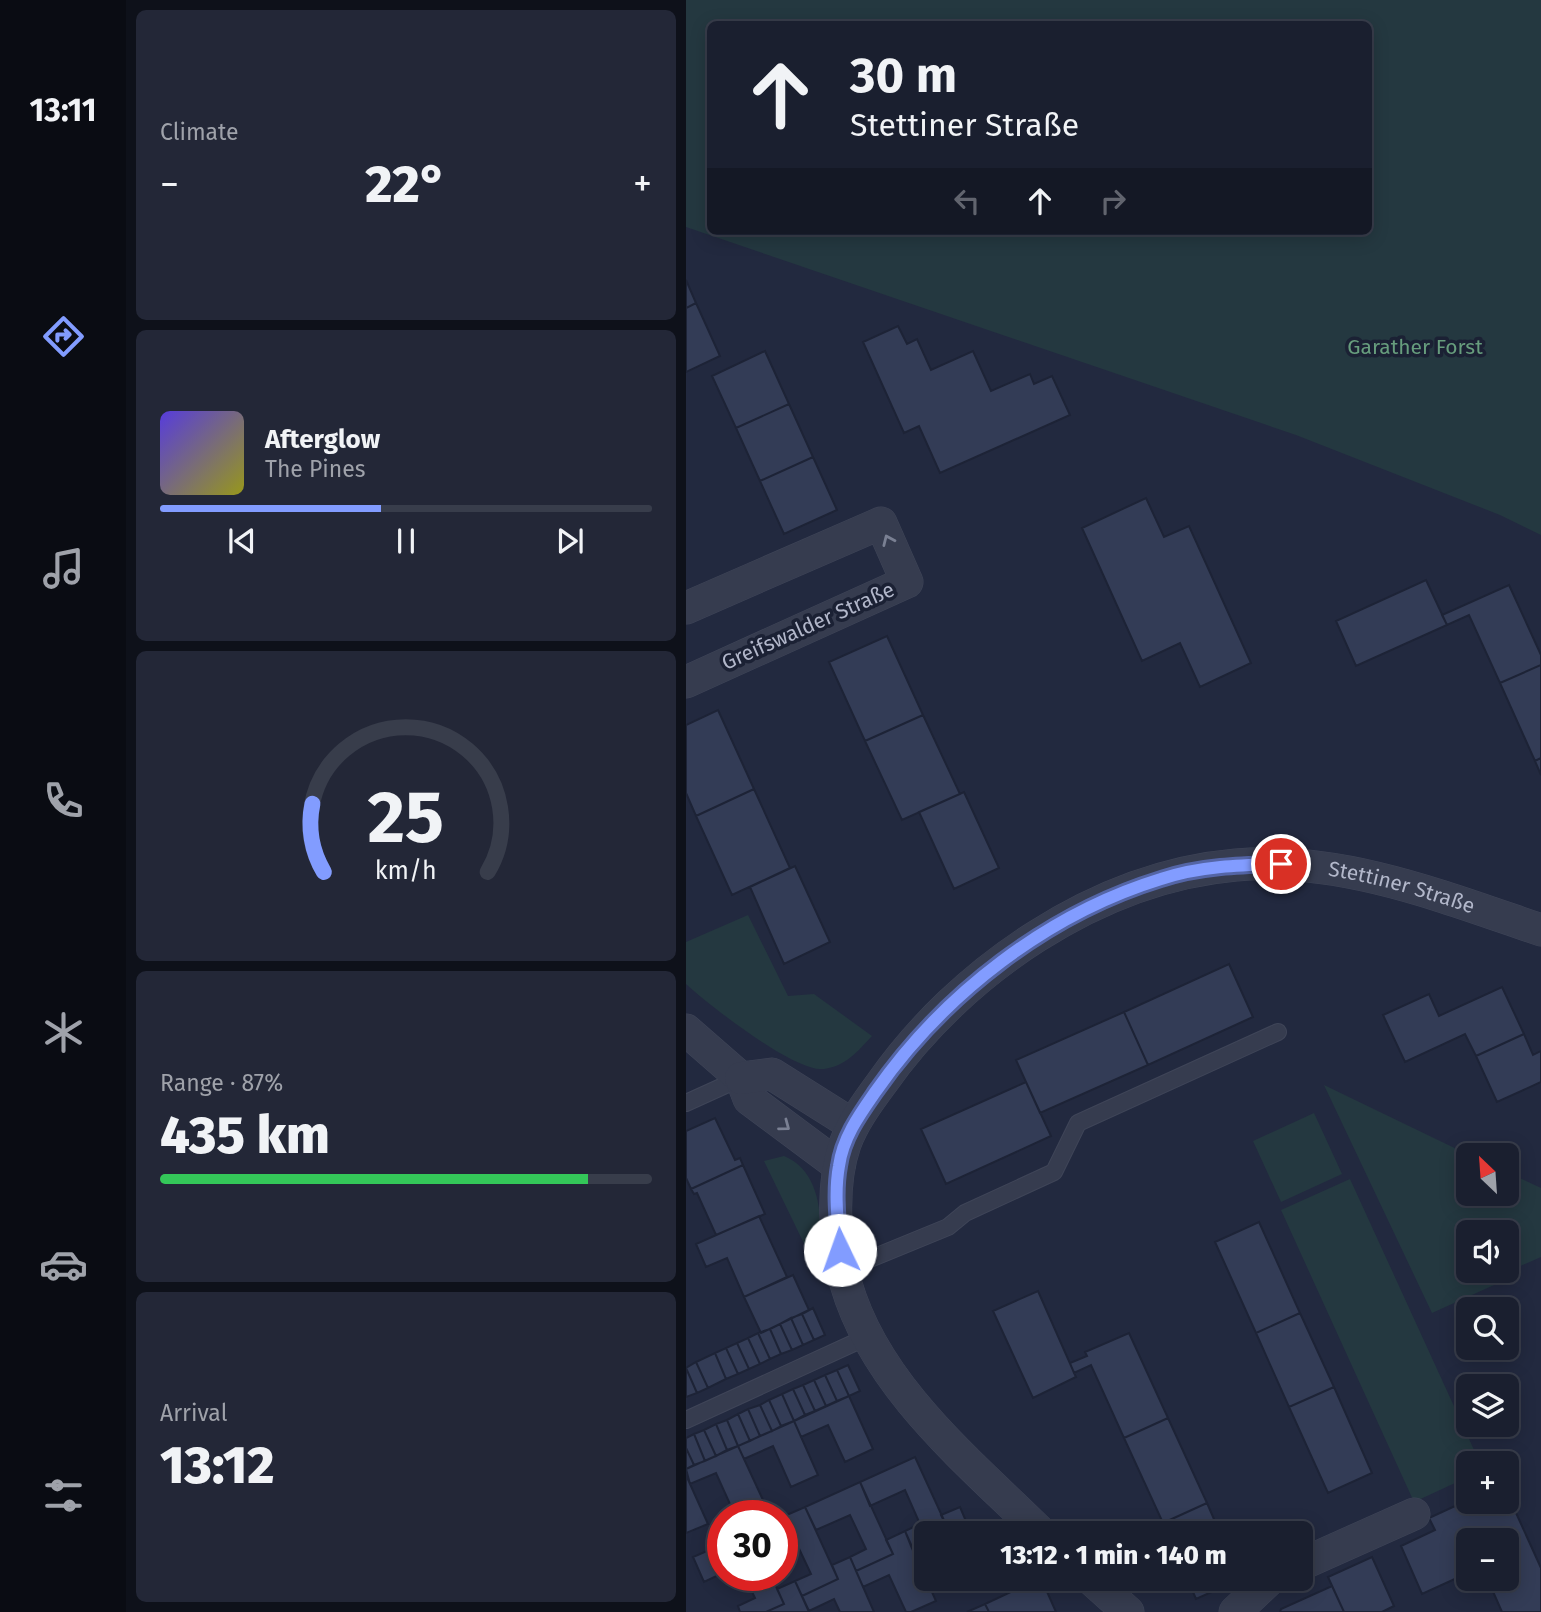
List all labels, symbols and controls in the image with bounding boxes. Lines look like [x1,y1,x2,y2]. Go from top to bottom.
text: 30 m [850,46,957,105]
icon: ahead [735,49,826,140]
text: 13:11 [29,91,97,129]
text: Stettiner Straße [850,106,1079,144]
text: Climate [160,118,239,146]
text: 22° [365,153,447,216]
text: − [160,161,179,207]
text: + [633,161,652,207]
icon: left [948,182,986,220]
icon: ahead [1021,182,1059,220]
icon: right [1094,182,1132,220]
icon: directions [39,312,88,361]
park label: Garather Forst [1347,334,1483,360]
text: Afterglow [265,424,380,455]
text: The Pines [265,455,366,483]
icon: previous [223,522,261,560]
icon: pause [387,522,425,560]
icon: next [551,522,589,560]
one-way arrow [882,535,896,547]
icon: music [39,544,88,593]
street label: Greifswalder Straße [718,576,898,676]
text: 25 [368,774,444,861]
icon: phone [39,776,88,825]
pin [1251,834,1311,894]
icon: arrive [1262,845,1300,883]
text: km/h [375,856,437,886]
street label: Stettiner Straße [1327,856,1478,919]
icon: climate [39,1008,88,1057]
text: Range · 87% [160,1069,283,1097]
text: 435 km [160,1104,330,1167]
one-way arrow [777,1117,789,1130]
north arrow [1456,1143,1519,1206]
map controls [1456,1143,1519,1591]
position arrow [803,1213,877,1287]
button: sound [1456,1220,1519,1283]
icon: car [39,1240,88,1289]
button: search [1456,1297,1519,1360]
button: layers [1456,1374,1519,1437]
text: Arrival [160,1399,227,1427]
text: 13:12 [160,1434,275,1497]
button: + [1456,1451,1519,1514]
icon: filters [39,1471,88,1520]
speed limit sign: 30 [707,1500,798,1591]
button: − [1456,1528,1519,1591]
text: 13:12 · 1 min · 140 m [1000,1540,1227,1571]

